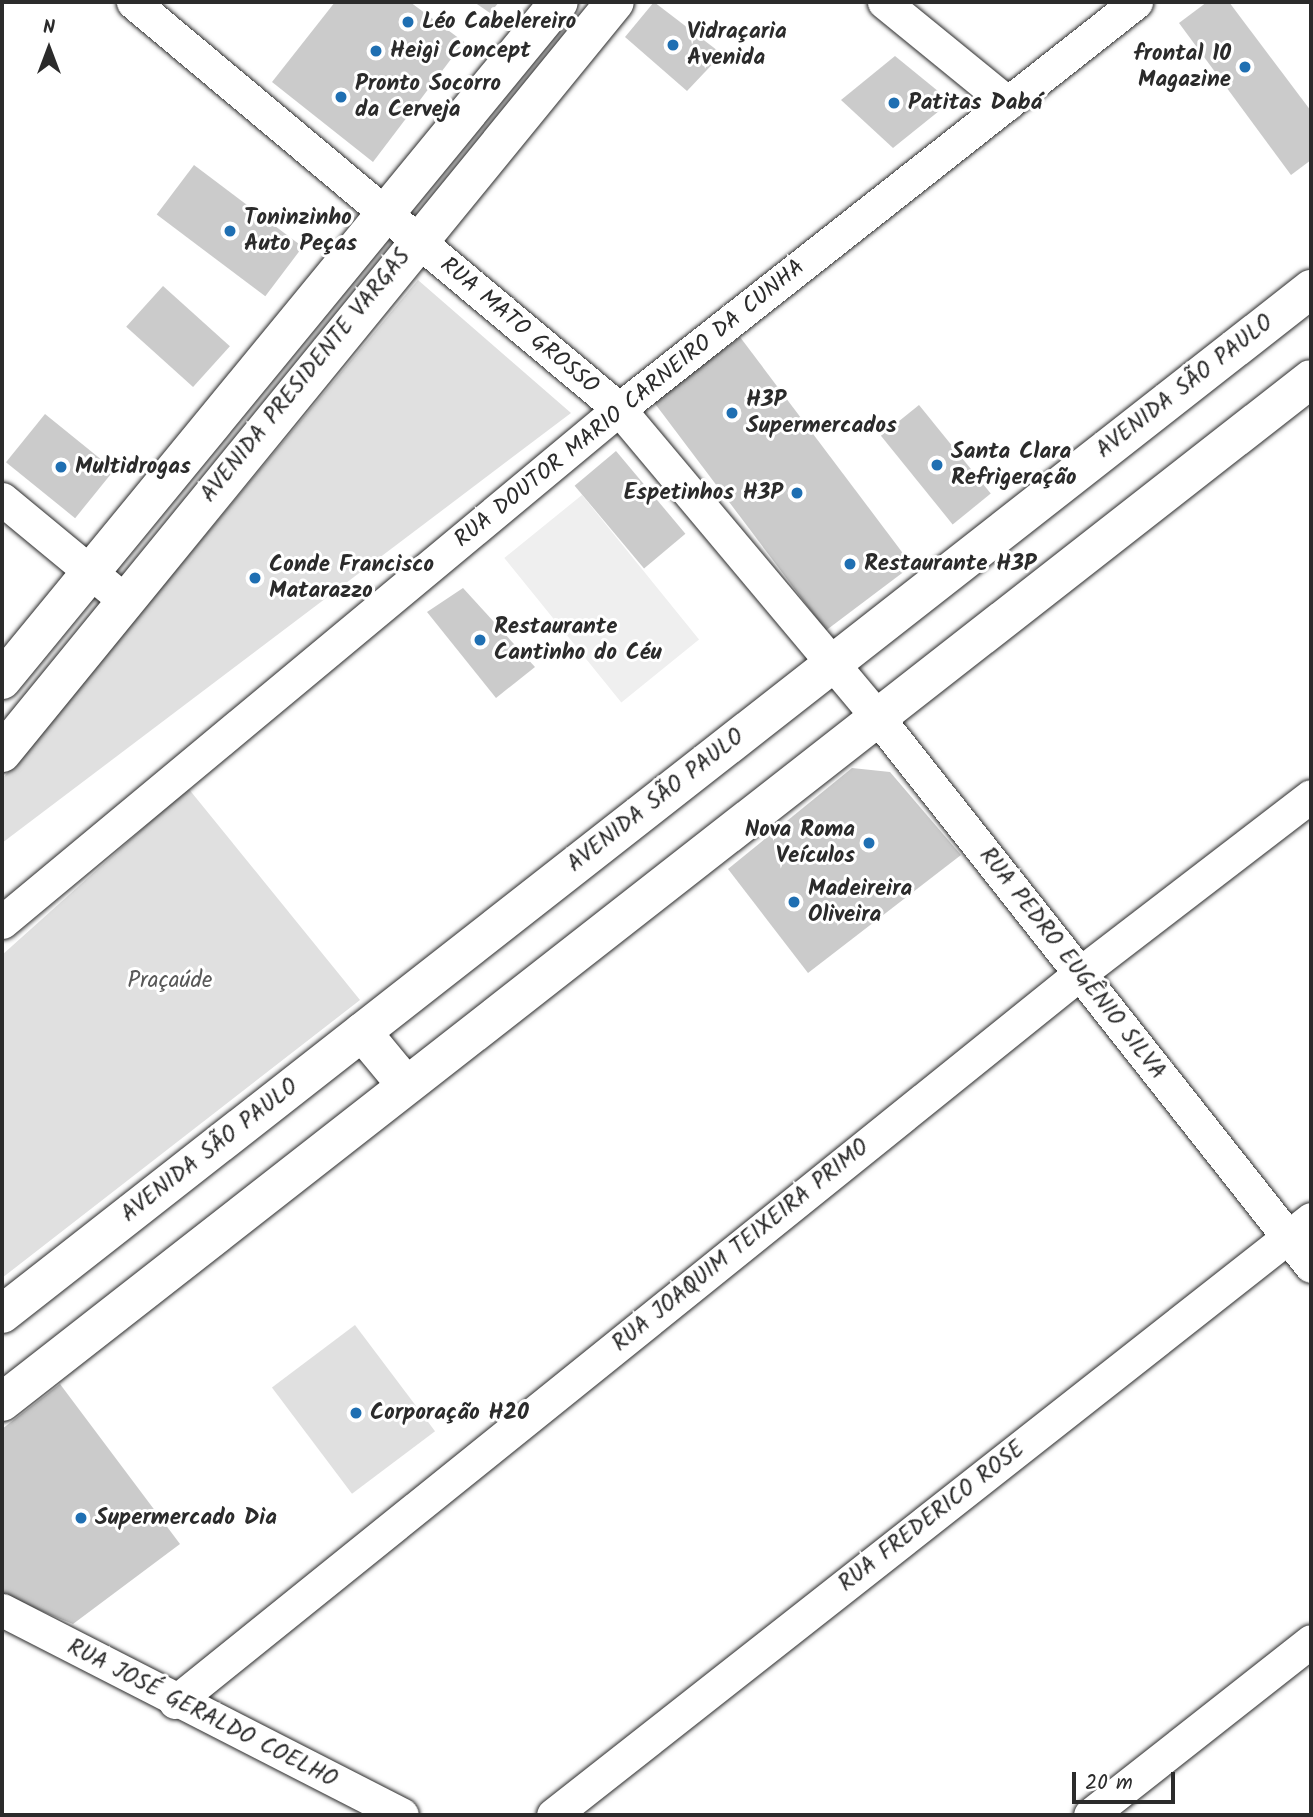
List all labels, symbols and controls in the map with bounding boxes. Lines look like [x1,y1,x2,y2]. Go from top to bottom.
place label: Léo Cabelereiro [422,8,576,36]
text: N [43,13,55,43]
north arrow [14,14,84,84]
marker: Léo Cabelereiro [400,14,416,30]
place label: Vidraçaria Avenida [687,18,787,72]
place label: Heigi Concept [390,37,531,65]
marker: Vidraçaria Avenida [665,37,681,53]
place label: frontal 10 Magazine [1134,40,1231,94]
marker: Heigi Concept [368,43,384,59]
marker: frontal 10 Magazine [1237,59,1253,75]
place label: Pronto Socorro da Cerveja [355,70,501,124]
marker: Pronto Socorro da Cerveja [333,89,349,105]
place label: Patitas Dabá [908,89,1042,117]
marker: Patitas Dabá [886,95,902,111]
place label: Toninzinho Auto Peças [244,204,357,258]
marker: Toninzinho Auto Peças [222,223,238,239]
street label: AVENIDA PRESIDENTE VARGAS [195,244,417,508]
street label: RUA MATO GROSSO [434,252,604,400]
street label: RUA DOUTOR MARIO CARNEIRO DA CUNHA [449,254,811,554]
street label: AVENIDA SÃO PAULO [1091,309,1279,465]
place label: H3P Supermercados [746,386,897,440]
marker: H3P Supermercados [724,405,740,421]
place label: Santa Clara Refrigeração [951,438,1076,492]
place label: Multidrogas [75,453,191,481]
marker: Santa Clara Refrigeração [929,457,945,473]
marker: Multidrogas [53,459,69,475]
place label: Espetinhos H3P [624,479,783,507]
marker: Espetinhos H3P [789,485,805,501]
place label: Restaurante H3P [864,550,1036,578]
place label: Conde Francisco Matarazzo [269,551,434,605]
marker: Restaurante H3P [842,556,858,572]
marker: Conde Francisco Matarazzo [247,570,263,586]
place label: Restaurante Cantinho do Céu [494,613,662,667]
marker: Restaurante Cantinho do Céu [472,632,488,648]
street label: AVENIDA SÃO PAULO [562,723,750,879]
place label: Nova Roma Veículos [745,816,855,870]
marker: Nova Roma Veículos [861,835,877,851]
street label: RUA PEDRO EUGÊNIO SILVA [973,843,1171,1085]
place label: Madeireira Oliveira [808,875,912,929]
marker: Madeireira Oliveira [786,894,802,910]
park label: Praçaúde [128,967,212,995]
street label: AVENIDA SÃO PAULO [116,1073,304,1229]
street label: RUA JOAQUIM TEIXEIRA PRIMO [607,1134,875,1358]
place label: Corporação H20 [370,1399,529,1427]
marker: Corporação H20 [348,1405,364,1421]
street label: RUA FREDERICO ROSE [833,1436,1031,1598]
place label: Supermercado Dia [95,1504,277,1532]
marker: Supermercado Dia [73,1510,89,1526]
street label: RUA JOSÉ GERALDO COELHO [62,1634,342,1794]
scale bar [1075,1758,1178,1802]
text: 20 m [1085,1767,1133,1800]

